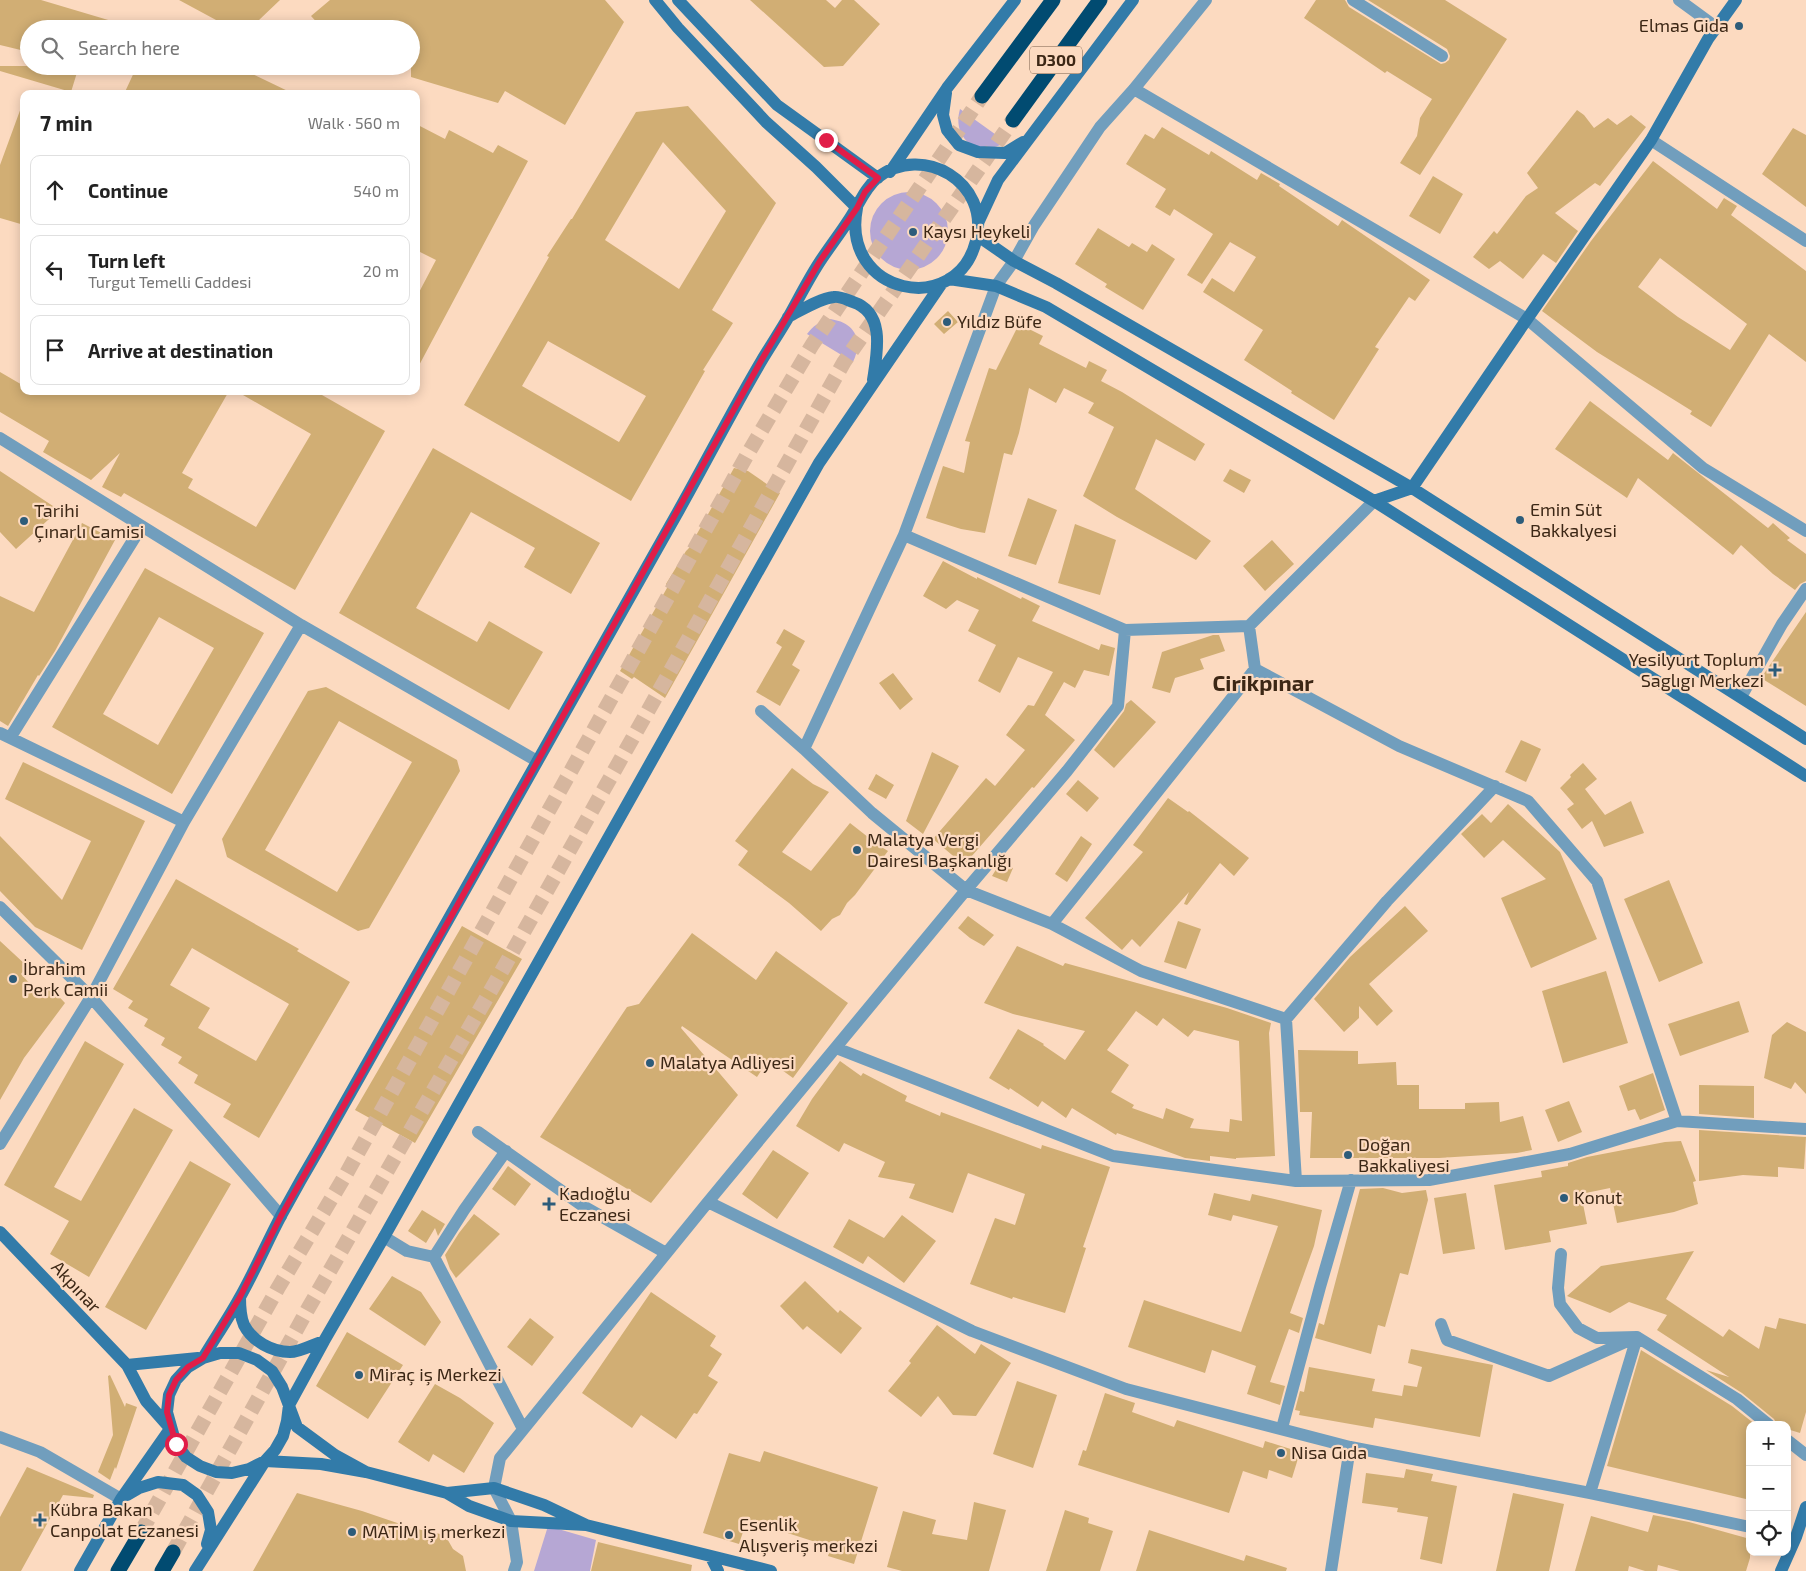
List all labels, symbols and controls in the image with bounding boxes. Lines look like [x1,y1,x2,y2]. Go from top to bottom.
place label: Elmas Gida [1639,14,1729,36]
search box [20,20,420,75]
marker: Elmas Gida [1733,20,1745,32]
icon: search [38,34,66,62]
text: Search here [78,36,180,59]
road number: D300 [1030,46,1082,74]
text: 7 min [40,110,93,135]
text: Walk · 560 m [308,113,400,132]
route end [815,129,838,152]
icon: ahead [41,176,69,204]
text: Continue [88,179,168,202]
text: 540 m [353,181,399,200]
place label: Kaysı Heykeli [923,220,1030,242]
marker: Kaysı Heykeli [907,226,919,238]
text: Turn left [88,249,165,272]
icon: left [41,256,69,284]
text: 20 m [363,261,399,280]
text: Turgut Temelli Caddesi [88,272,251,291]
place label: Yıldız Büfe [957,310,1042,332]
marker: Yıldız Büfe [941,316,953,328]
icon: arrive [41,336,69,364]
text: Arrive at destination [88,339,273,362]
place label: Emin Süt Bakkalyesi [1530,498,1617,541]
place label: Tarihi Çınarlı Camisi [34,499,144,543]
marker: Emin Süt Bakkalyesi [1514,514,1526,526]
marker: Tarihi Çınarlı Camisi [18,515,30,527]
place label: Yesilyurt Toplum Saglıgı Merkezi [1629,648,1764,691]
marker: Yesilyurt Toplum Saglıgı Merkezi [1768,663,1782,677]
district label: Cirikpınar [1212,669,1314,695]
place label: Malatya Vergi Dairesi Başkanlığı [867,828,1012,872]
marker: Malatya Vergi Dairesi Başkanlığı [851,844,863,856]
place label: İbrahim Perk Camii [23,957,108,1000]
marker: İbrahim Perk Camii [7,973,19,985]
place label: Malatya Adliyesi [660,1051,795,1073]
marker: Malatya Adliyesi [644,1057,656,1069]
place label: Doğan Bakkaliyesi [1358,1133,1450,1176]
marker: Doğan Bakkaliyesi [1342,1149,1354,1161]
place label: Kadıoğlu Eczanesi [559,1182,631,1225]
place label: Konut [1574,1186,1622,1208]
marker: Konut [1558,1192,1570,1204]
marker: Kadıoğlu Eczanesi [543,1198,555,1210]
street label: Akpınar [47,1256,106,1317]
place label: Miraç iş Merkezi [369,1363,502,1386]
marker: Miraç iş Merkezi [353,1369,365,1381]
map controls [1746,1421,1791,1556]
button: + [1746,1421,1791,1466]
route start [165,1433,188,1456]
place label: Nisa Gıda [1291,1441,1367,1463]
marker: Nisa Gıda [1275,1447,1287,1459]
button: − [1746,1466,1791,1511]
place label: Kübra Bakan Canpolat Eczanesi [50,1498,199,1541]
button: locate [1746,1511,1791,1556]
place label: Esenlik Alışveriş merkezi [739,1513,878,1557]
marker: Kübra Bakan Canpolat Eczanesi [34,1514,46,1526]
place label: MATİM iş merkezi [362,1520,505,1543]
marker: MATİM iş merkezi [346,1526,358,1538]
marker: Esenlik Alışveriş merkezi [723,1529,735,1541]

